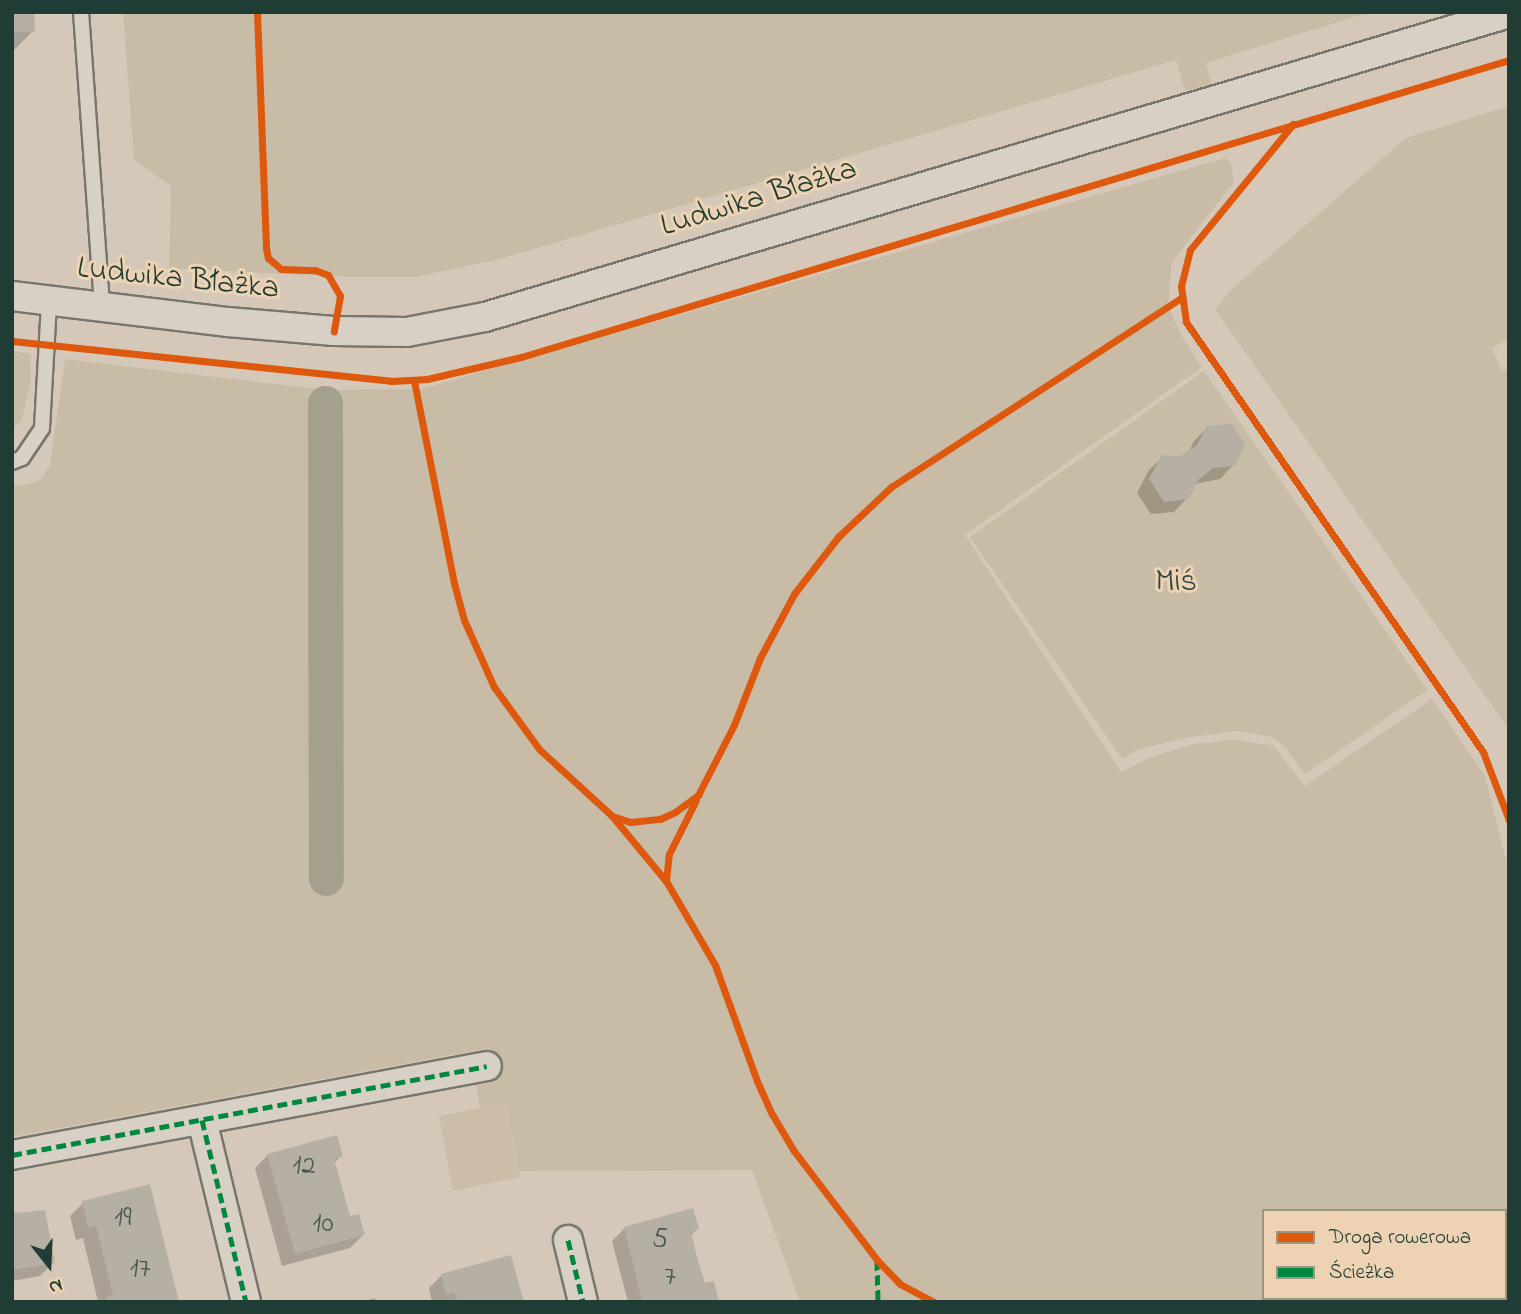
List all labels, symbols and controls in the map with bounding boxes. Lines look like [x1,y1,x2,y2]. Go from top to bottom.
street label: Ludwika Błażka [656,151,862,247]
street label: Ludwika Błażka [75,250,281,310]
park label: Miś [1155,564,1197,602]
house number: 12 [293,1150,315,1184]
house number: 19 [114,1202,132,1236]
house number: 10 [313,1208,333,1242]
legend [1262,1209,1507,1300]
house number: 5 [652,1223,668,1257]
text: Droga rowerowa [1329,1223,1471,1253]
north arrow [14,1230,84,1300]
house number: 17 [130,1253,150,1287]
text: Ścieżka [1329,1258,1394,1288]
house number: 7 [664,1261,676,1295]
text: N [45,1271,66,1300]

